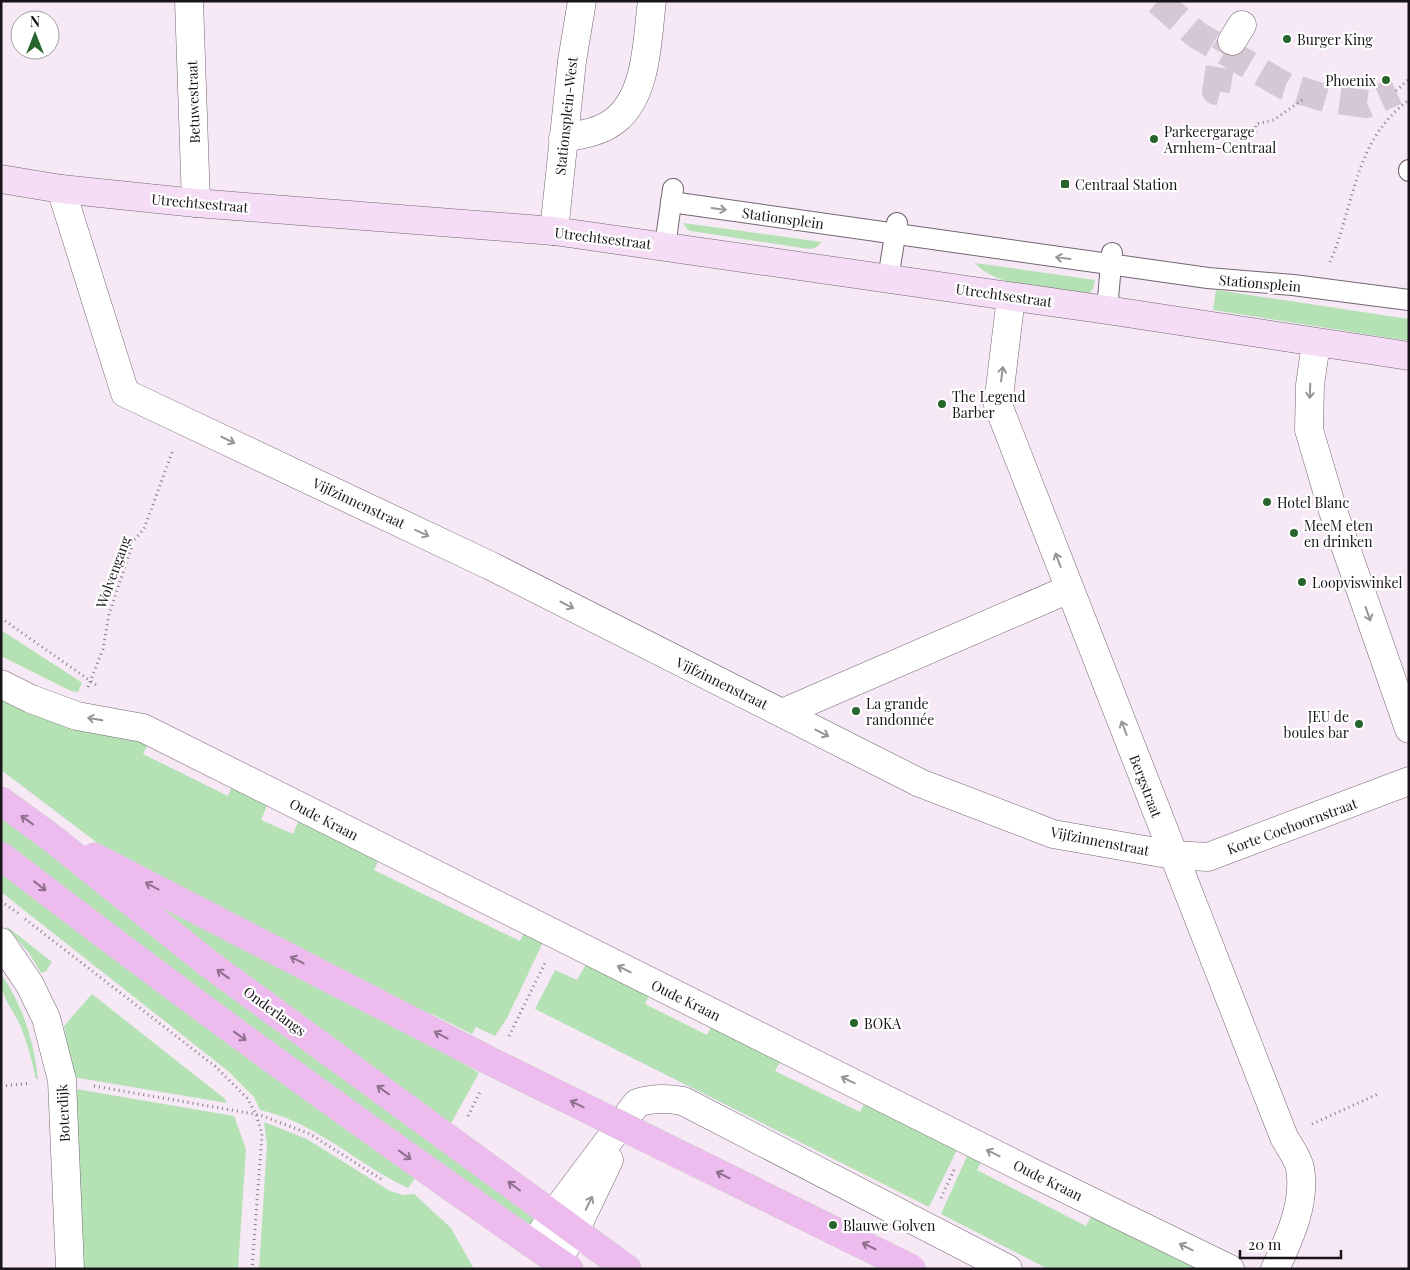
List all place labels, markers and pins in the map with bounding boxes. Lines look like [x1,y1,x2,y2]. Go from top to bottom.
place label: Burger King [1297,30,1373,49]
marker: Burger King [1281,33,1293,45]
place label: Phoenix [1325,71,1377,90]
marker: Phoenix [1380,74,1392,86]
place label: Parkeergarage Arnhem-Centraal [1163,122,1276,157]
marker: Parkeergarage Arnhem-Centraal [1148,133,1160,145]
place label: Centraal Station [1075,175,1178,194]
marker: Centraal Station [1059,178,1071,190]
place label: The Legend Barber [952,387,1026,422]
marker: The Legend Barber [936,398,948,410]
place label: Hotel Blanc [1277,493,1349,512]
marker: Hotel Blanc [1261,496,1273,508]
place label: MeeM eten en drinken [1304,516,1374,551]
marker: MeeM eten en drinken [1288,527,1300,539]
place label: Loopviswinkel [1312,573,1402,592]
marker: Loopviswinkel [1296,576,1308,588]
place label: La grande randonnée [866,694,934,729]
marker: La grande randonnée [850,705,862,717]
place label: JEU de boules bar [1284,707,1350,742]
marker: JEU de boules bar [1353,718,1365,730]
place label: BOKA [864,1014,901,1033]
marker: BOKA [848,1017,860,1029]
place label: Blauwe Golven [843,1216,936,1235]
marker: Blauwe Golven [827,1219,839,1231]

